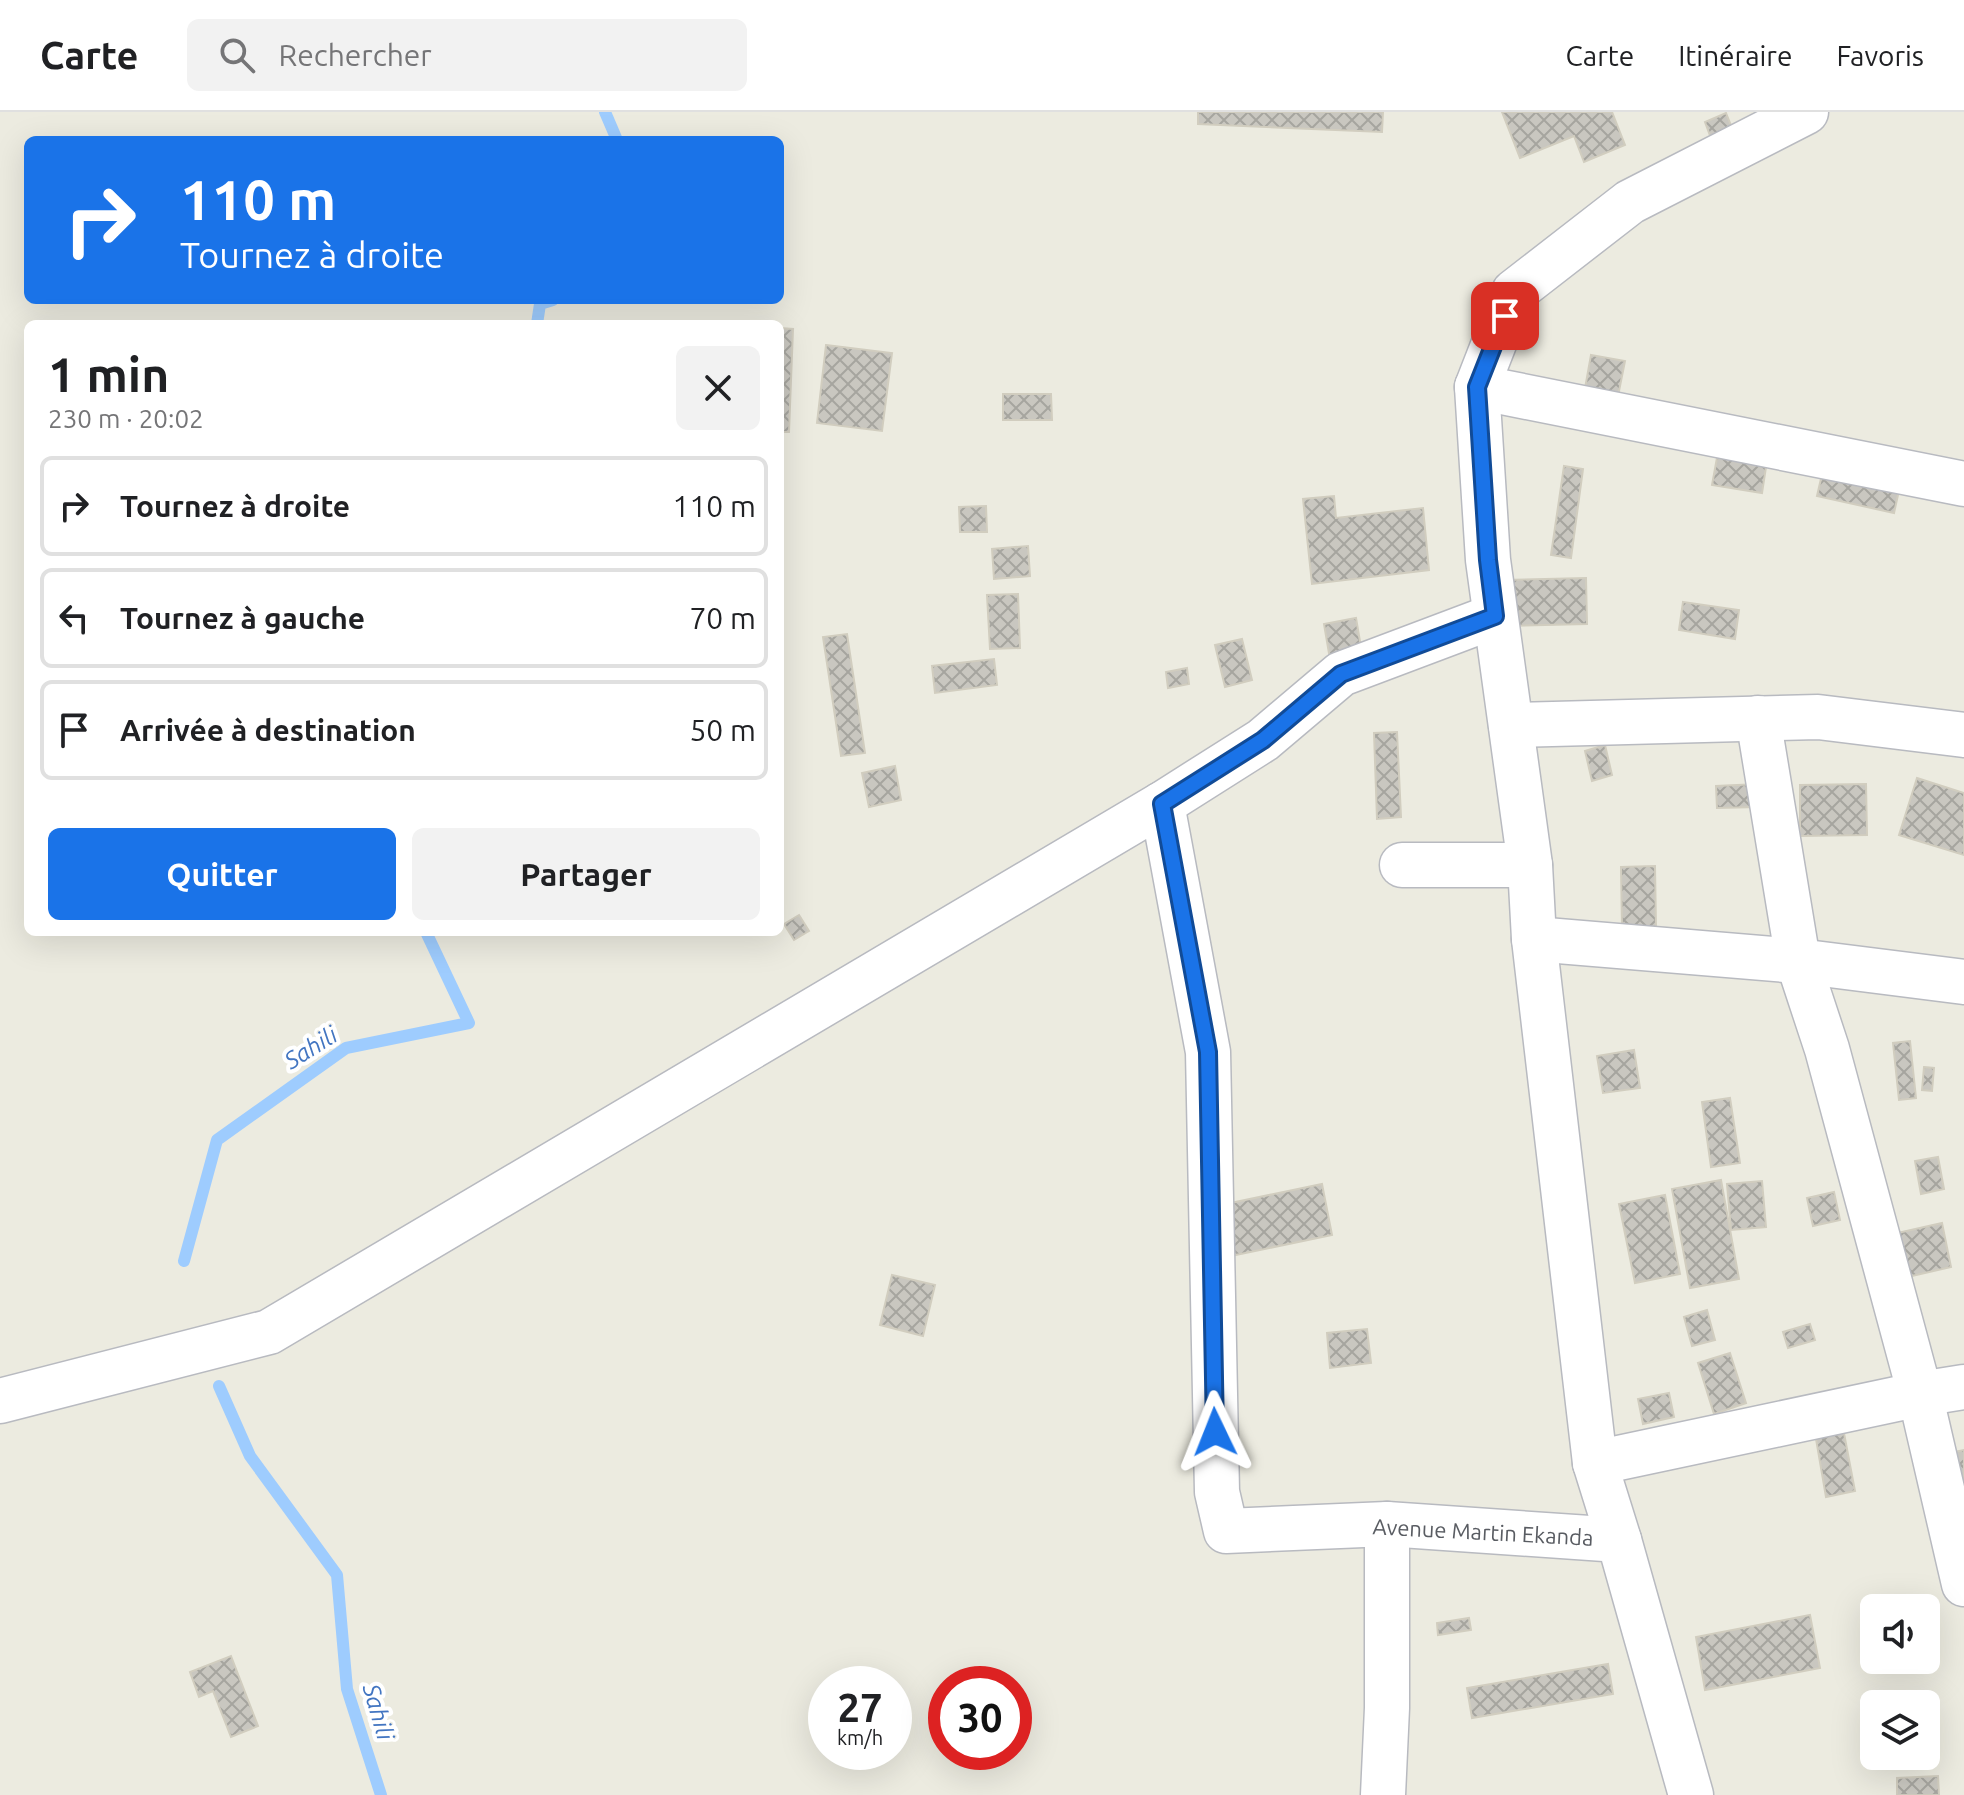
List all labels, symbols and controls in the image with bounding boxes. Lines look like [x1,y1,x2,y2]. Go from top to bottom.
search box [187,19,747,91]
icon: search [215,33,259,77]
text: Carte [40,34,139,76]
text: Rechercher [279,38,432,72]
text: Carte [1566,40,1634,71]
text: Itinéraire [1678,40,1792,71]
text: Favoris [1836,40,1924,71]
icon: right [48,168,152,272]
text: 110 m [180,168,336,231]
text: Tournez à droite [180,234,444,275]
pin [1471,282,1539,350]
icon: arrive [1483,294,1527,338]
button: close [676,346,760,430]
text: 1 min [48,347,169,401]
text: 230 m · 20:02 [48,404,204,433]
icon: right [52,484,96,528]
text: Tournez à droite [120,489,350,523]
text: 110 m [672,489,756,523]
icon: left [52,596,96,640]
text: Tournez à gauche [120,601,365,635]
text: 70 m [689,601,756,635]
icon: arrive [52,708,96,752]
text: Arrivée à destination [120,713,416,747]
text: 50 m [689,713,756,747]
button: Quitter [48,828,396,920]
button: Partager [412,828,760,920]
water label: Sahili [278,1020,343,1075]
position arrow [1173,1390,1257,1474]
street label: Avenue Martin Ekanda [1372,1513,1594,1550]
map controls [1860,1594,1940,1770]
button: sound [1860,1594,1940,1674]
speed limit sign: 30 [928,1666,1032,1770]
water label: Sahili [357,1680,400,1744]
text: 27 [837,1685,883,1730]
button: layers [1860,1690,1940,1770]
text: km/h [837,1726,883,1749]

